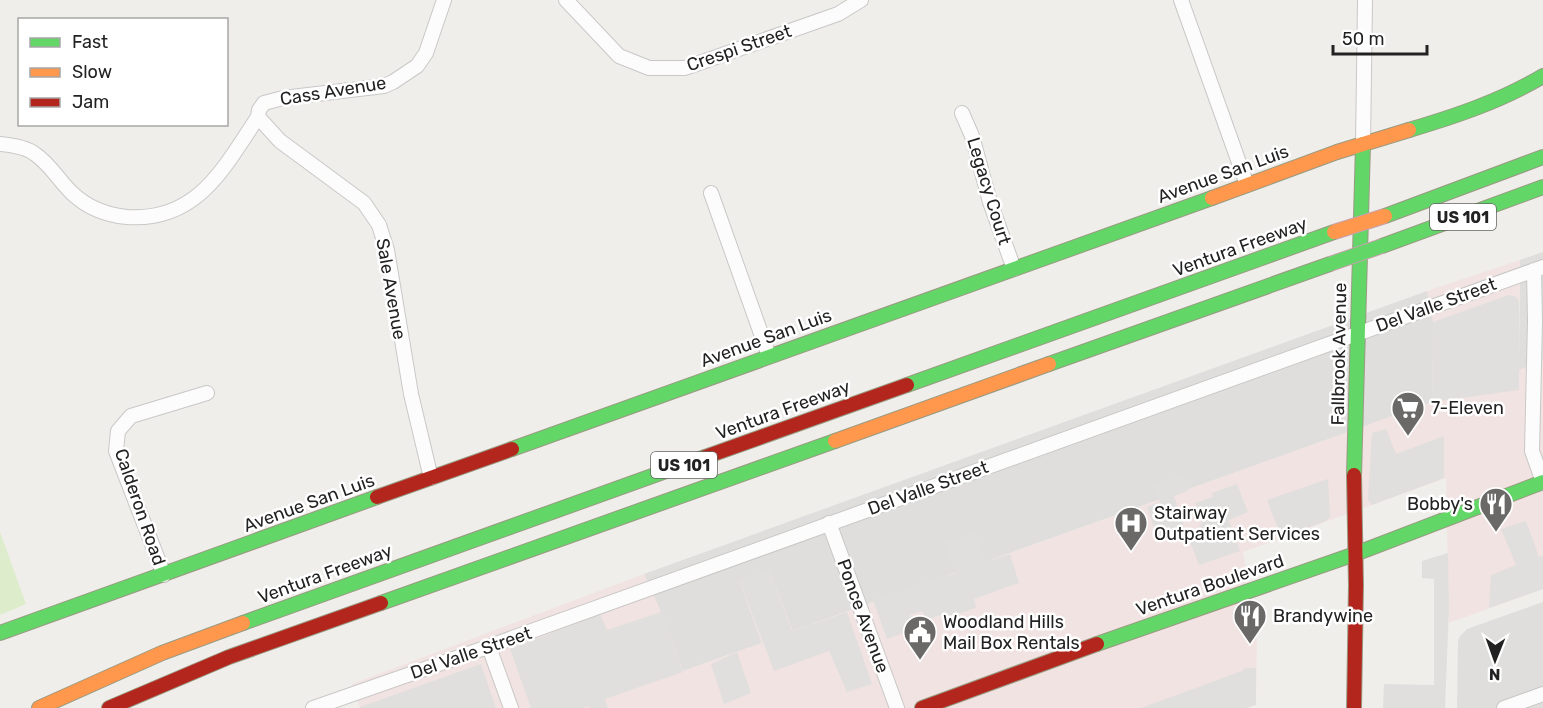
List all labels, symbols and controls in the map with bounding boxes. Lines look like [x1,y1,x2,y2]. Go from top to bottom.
legend [18,18,228,126]
scale bar [1333,18,1428,56]
street label: Crespi Street [684,20,794,76]
text: 50 m [1342,28,1385,50]
text: Fast [72,31,108,53]
text: Slow [72,61,112,83]
street label: Cass Avenue [278,72,388,110]
text: Jam [72,91,109,113]
street label: Legacy Court [962,135,1016,247]
street label: Avenue San Luis [1154,140,1292,208]
road number: US 101 [1430,204,1496,230]
street label: Ventura Freeway [1170,212,1310,281]
street label: Sale Avenue [371,237,411,341]
street label: Del Valle Street [1373,273,1499,337]
street label: Fallbrook Avenue [1327,282,1351,426]
street label: Avenue San Luis [697,304,835,372]
street label: Ventura Freeway [713,375,853,444]
supermarket icon: 7-Eleven [1390,390,1426,437]
place label: 7-Eleven [1431,397,1504,419]
street label: Calderon Road [110,446,170,568]
road number: US 101 [651,452,717,478]
street label: Del Valle Street [865,456,991,520]
street label: Avenue San Luis [240,469,378,537]
restaurant icon: Bobby's [1478,486,1514,533]
place label: Bobby's [1407,493,1473,515]
place label: Stairway Outpatient Services [1154,502,1320,545]
hospital icon: Stairway Outpatient Services [1113,505,1149,552]
street label: Ventura Freeway [255,539,395,608]
street label: Ventura Boulevard [1133,549,1287,621]
street label: Ponce Avenue [832,556,894,676]
restaurant icon: Brandywine [1232,598,1268,645]
place label: Brandywine [1273,605,1373,627]
place label: Woodland Hills Mail Box Rentals [943,611,1080,654]
public building icon: Woodland Hills Mail Box Rentals [902,614,938,661]
street label: Del Valle Street [407,622,535,684]
north arrow [1465,630,1525,690]
text: N [1489,665,1501,684]

